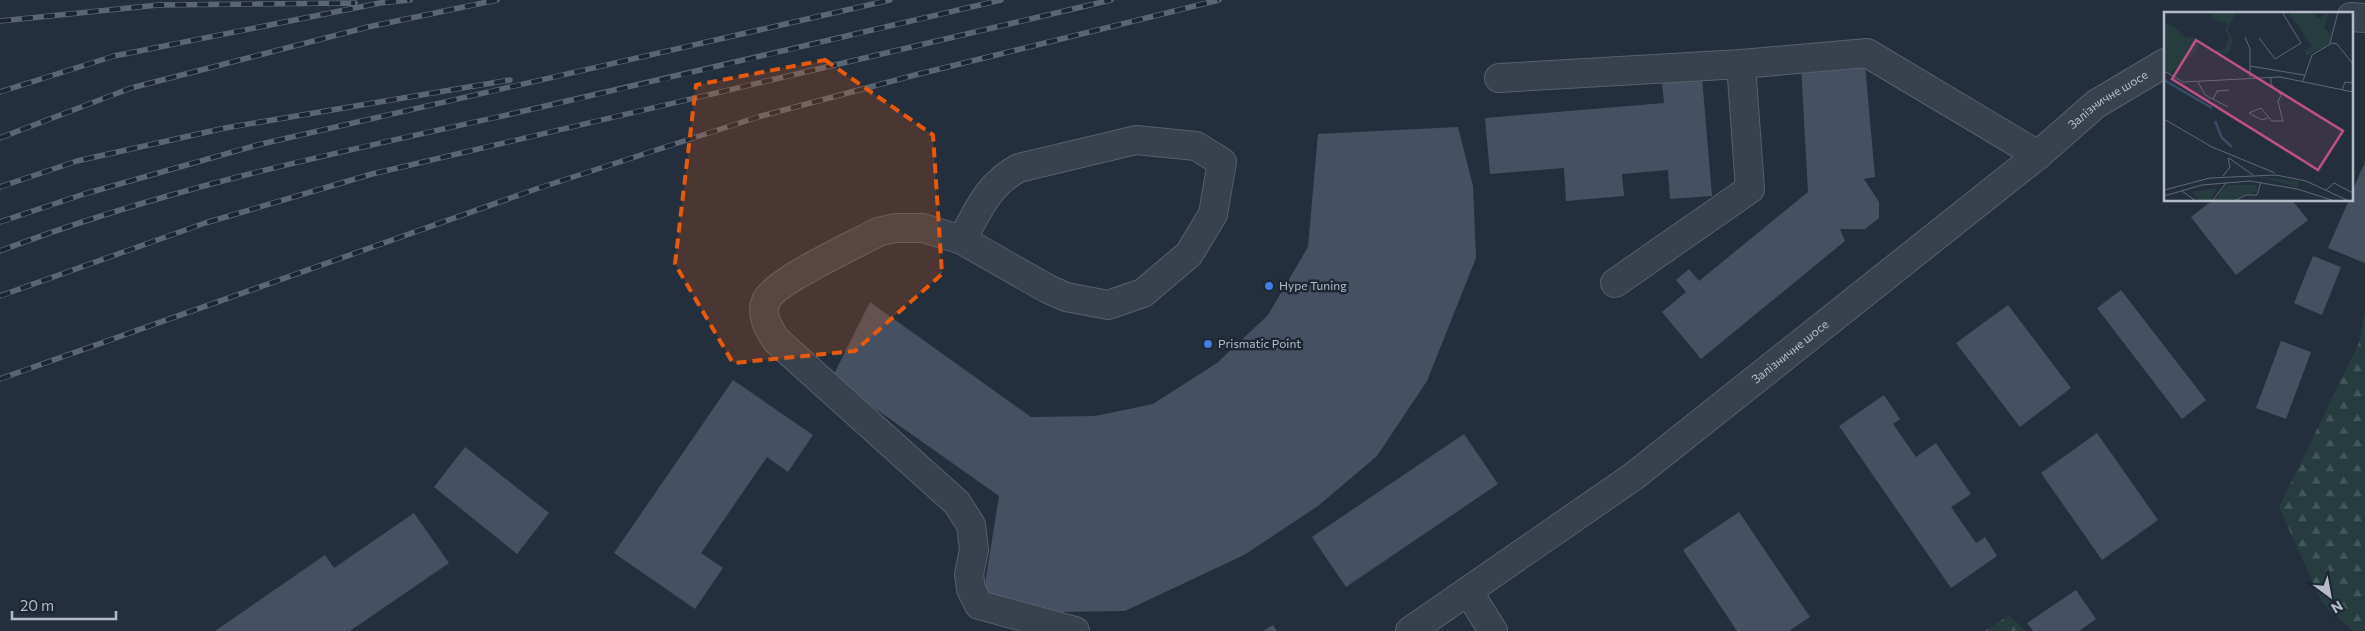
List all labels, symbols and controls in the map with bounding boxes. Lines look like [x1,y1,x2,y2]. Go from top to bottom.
inset map [2164,12,2352,201]
street label: Залізничне шосе [2065,67,2150,131]
place label: Hype Tuning [1279,278,1347,292]
marker: Hype Tuning [1263,280,1275,292]
street label: Залізничне шосе [1749,316,1831,386]
place label: Prismatic Point [1218,336,1301,350]
marker: Prismatic Point [1202,338,1214,350]
north arrow [2305,571,2355,621]
scale bar [12,588,116,620]
text: 20 m [20,596,54,614]
text: N [2328,597,2346,617]

